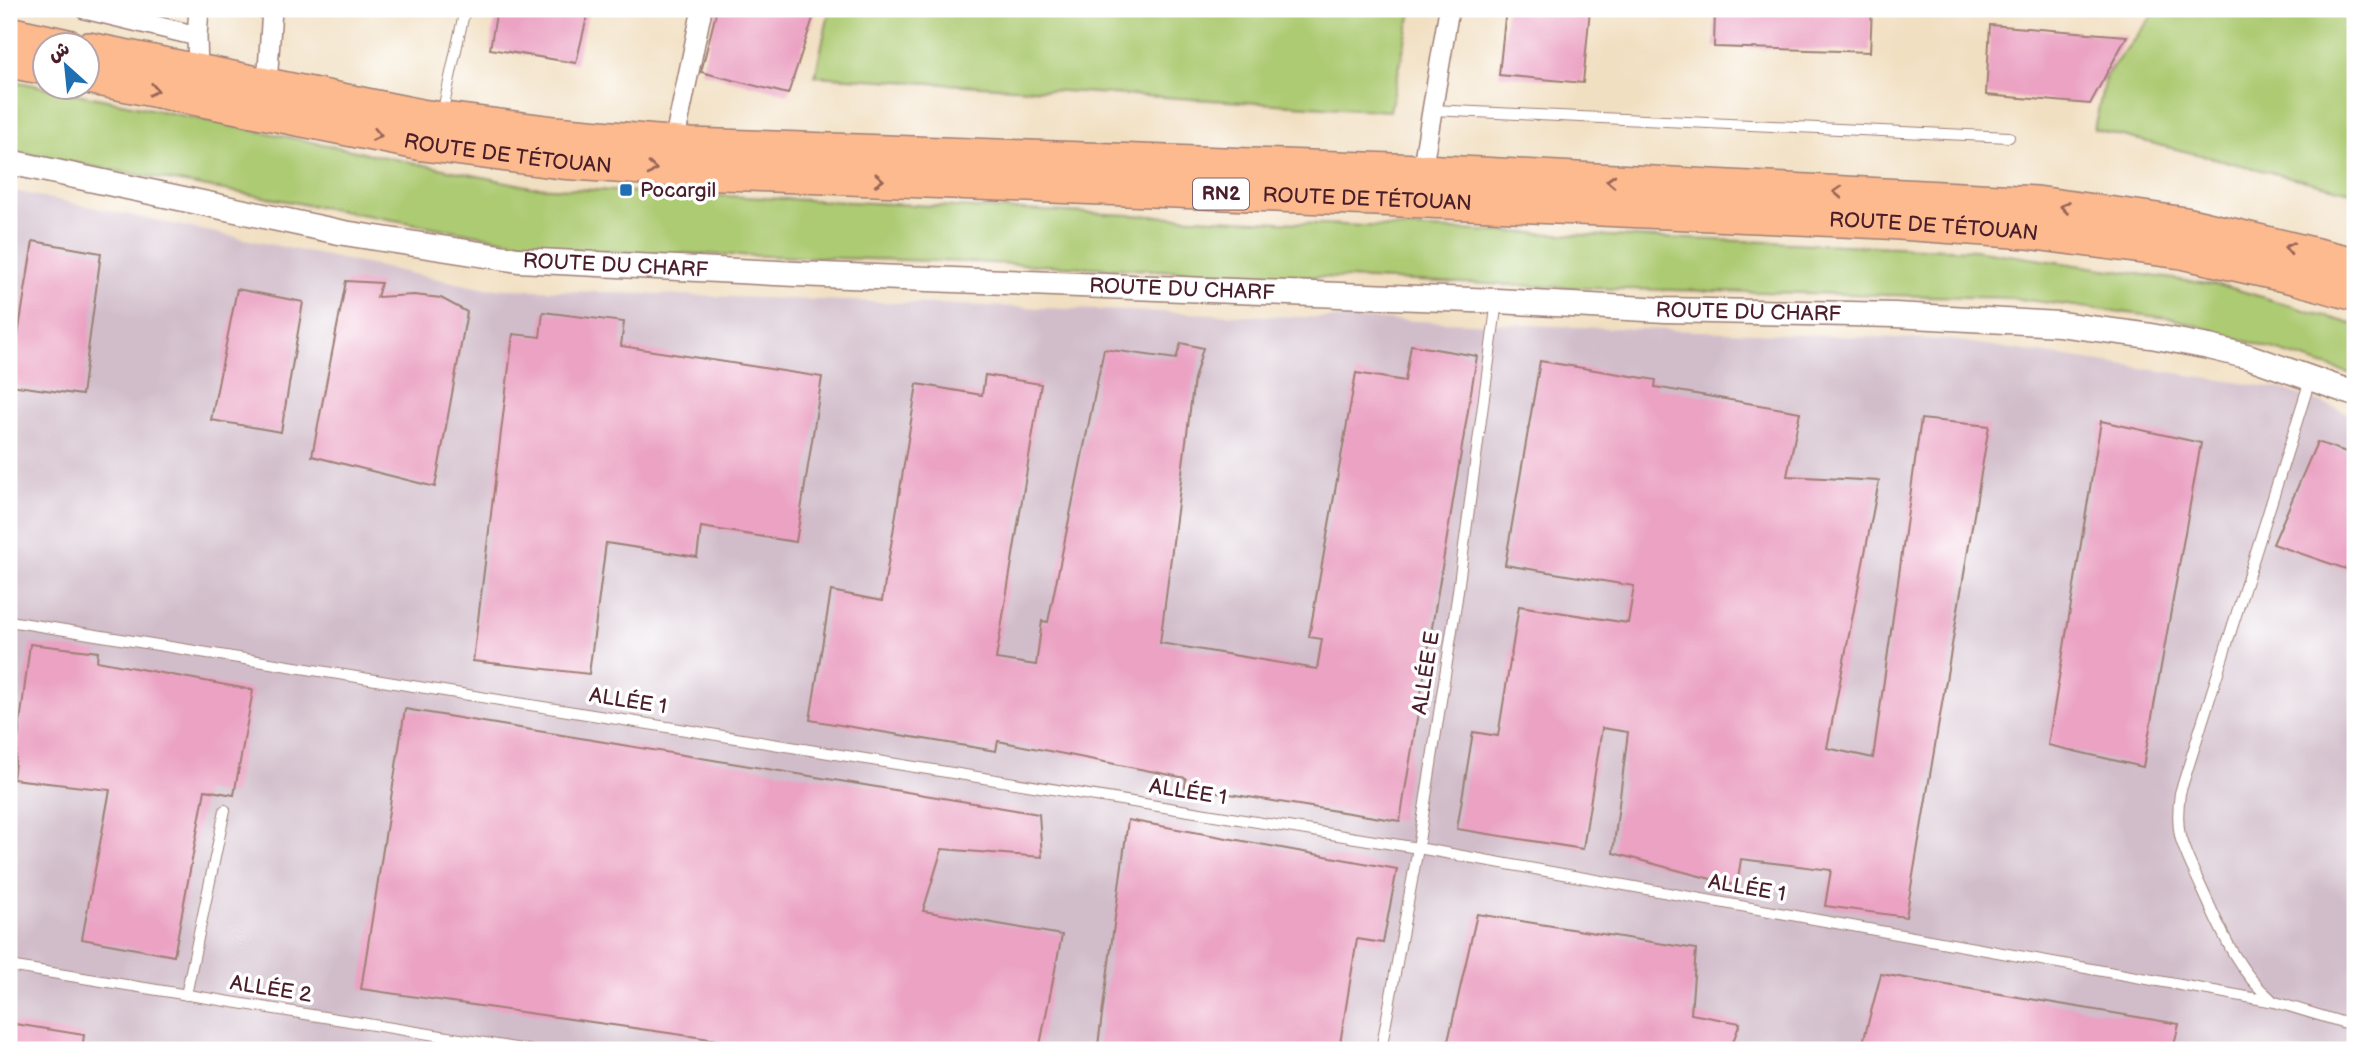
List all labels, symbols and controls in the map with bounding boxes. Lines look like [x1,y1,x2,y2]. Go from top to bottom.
north arrow [32,32,102,102]
text: ش [44,37,74,67]
one-way arrow [148,82,160,97]
one-way arrow [371,126,383,141]
street label: ROUTE DE TÉTOUAN [402,128,613,178]
one-way arrow [646,161,657,176]
one-way arrow [874,173,885,188]
one-way arrow [1605,174,1616,189]
place label: Pocargil [640,178,716,203]
road number: RN2 [1193,178,1249,210]
marker: Pocargil [618,182,634,198]
street label: ROUTE DE TÉTOUAN [1262,182,1473,216]
one-way arrow [1833,185,1844,200]
one-way arrow [2059,200,2071,215]
street label: ROUTE DE TÉTOUAN [1829,207,2040,246]
one-way arrow [2283,242,2295,256]
street label: ROUTE DU CHARF [522,248,709,282]
street label: ROUTE DU CHARF [1089,273,1275,305]
street label: ROUTE DU CHARF [1655,297,1842,326]
street label: ALLÉE E [1407,630,1445,716]
street label: ALLÉE 1 [588,683,668,719]
street label: ALLÉE 1 [1148,774,1228,810]
street label: ALLÉE 1 [1706,869,1788,907]
street label: ALLÉE 2 [228,970,314,1008]

